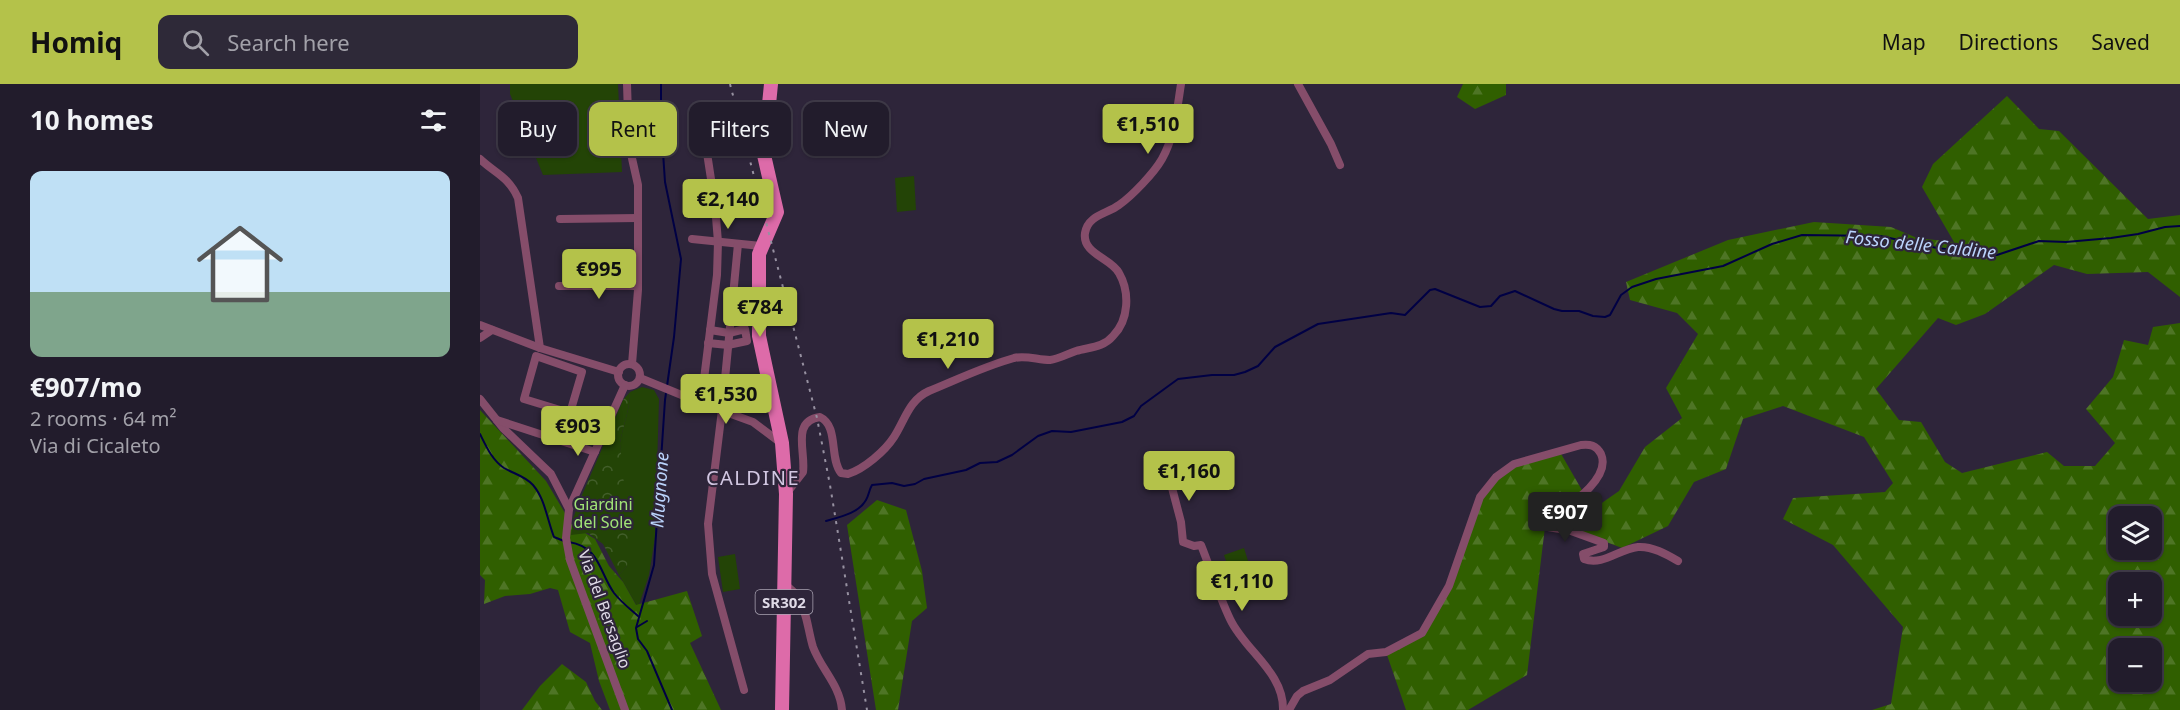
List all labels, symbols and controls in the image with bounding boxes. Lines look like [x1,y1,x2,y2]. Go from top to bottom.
search box [158,15,578,69]
text: Homiq [30,23,122,61]
icon: search [179,26,212,59]
text: Search here [227,27,350,57]
text: Map [1882,28,1926,56]
text: Directions [1959,28,2058,56]
text: Saved [2091,28,2150,56]
text: 10 homes [30,102,154,138]
chip: Buy [498,102,577,156]
chip: Rent [589,102,677,156]
chip: Filters [689,102,791,156]
chip: New [803,102,889,156]
icon: filters [417,104,450,137]
pin: €1,510 [1099,104,1197,155]
text: €1,510 [1117,110,1179,137]
pin: €2,140 [679,179,777,230]
text: €2,140 [697,185,759,212]
icon: home [186,210,294,318]
water label: Fosso delle Caldine [1844,224,1998,264]
pin: €995 [563,249,635,300]
text: €995 [576,255,622,282]
pin: €784 [724,287,796,338]
text: €784 [737,293,783,320]
pin: €1,210 [899,319,997,370]
text: €1,210 [917,325,979,352]
text: €907/mo [30,369,142,405]
pin: €1,530 [677,374,775,425]
text: €1,530 [695,380,757,407]
text: 2 rooms · 64 m² [30,405,177,432]
pin: €903 [542,406,614,457]
text: €903 [555,412,601,439]
text: Via di Cicaleto [30,432,161,459]
water label: Mugnone [644,451,674,529]
pin: €1,160 [1140,451,1238,502]
text: €1,160 [1158,457,1220,484]
district label: CALDINE [706,464,800,491]
pin: €907 [1529,492,1601,543]
park label: Giardini del Sole [573,493,633,533]
text: €907 [1542,498,1588,525]
map controls [2108,506,2162,692]
button: layers [2108,506,2162,560]
street label: Via del Bersaglio [573,547,637,671]
pin: €1,110 [1193,561,1291,612]
text: €1,110 [1211,567,1273,594]
button: + [2108,572,2162,626]
road number: SR302 [756,590,812,614]
button: − [2108,638,2162,692]

